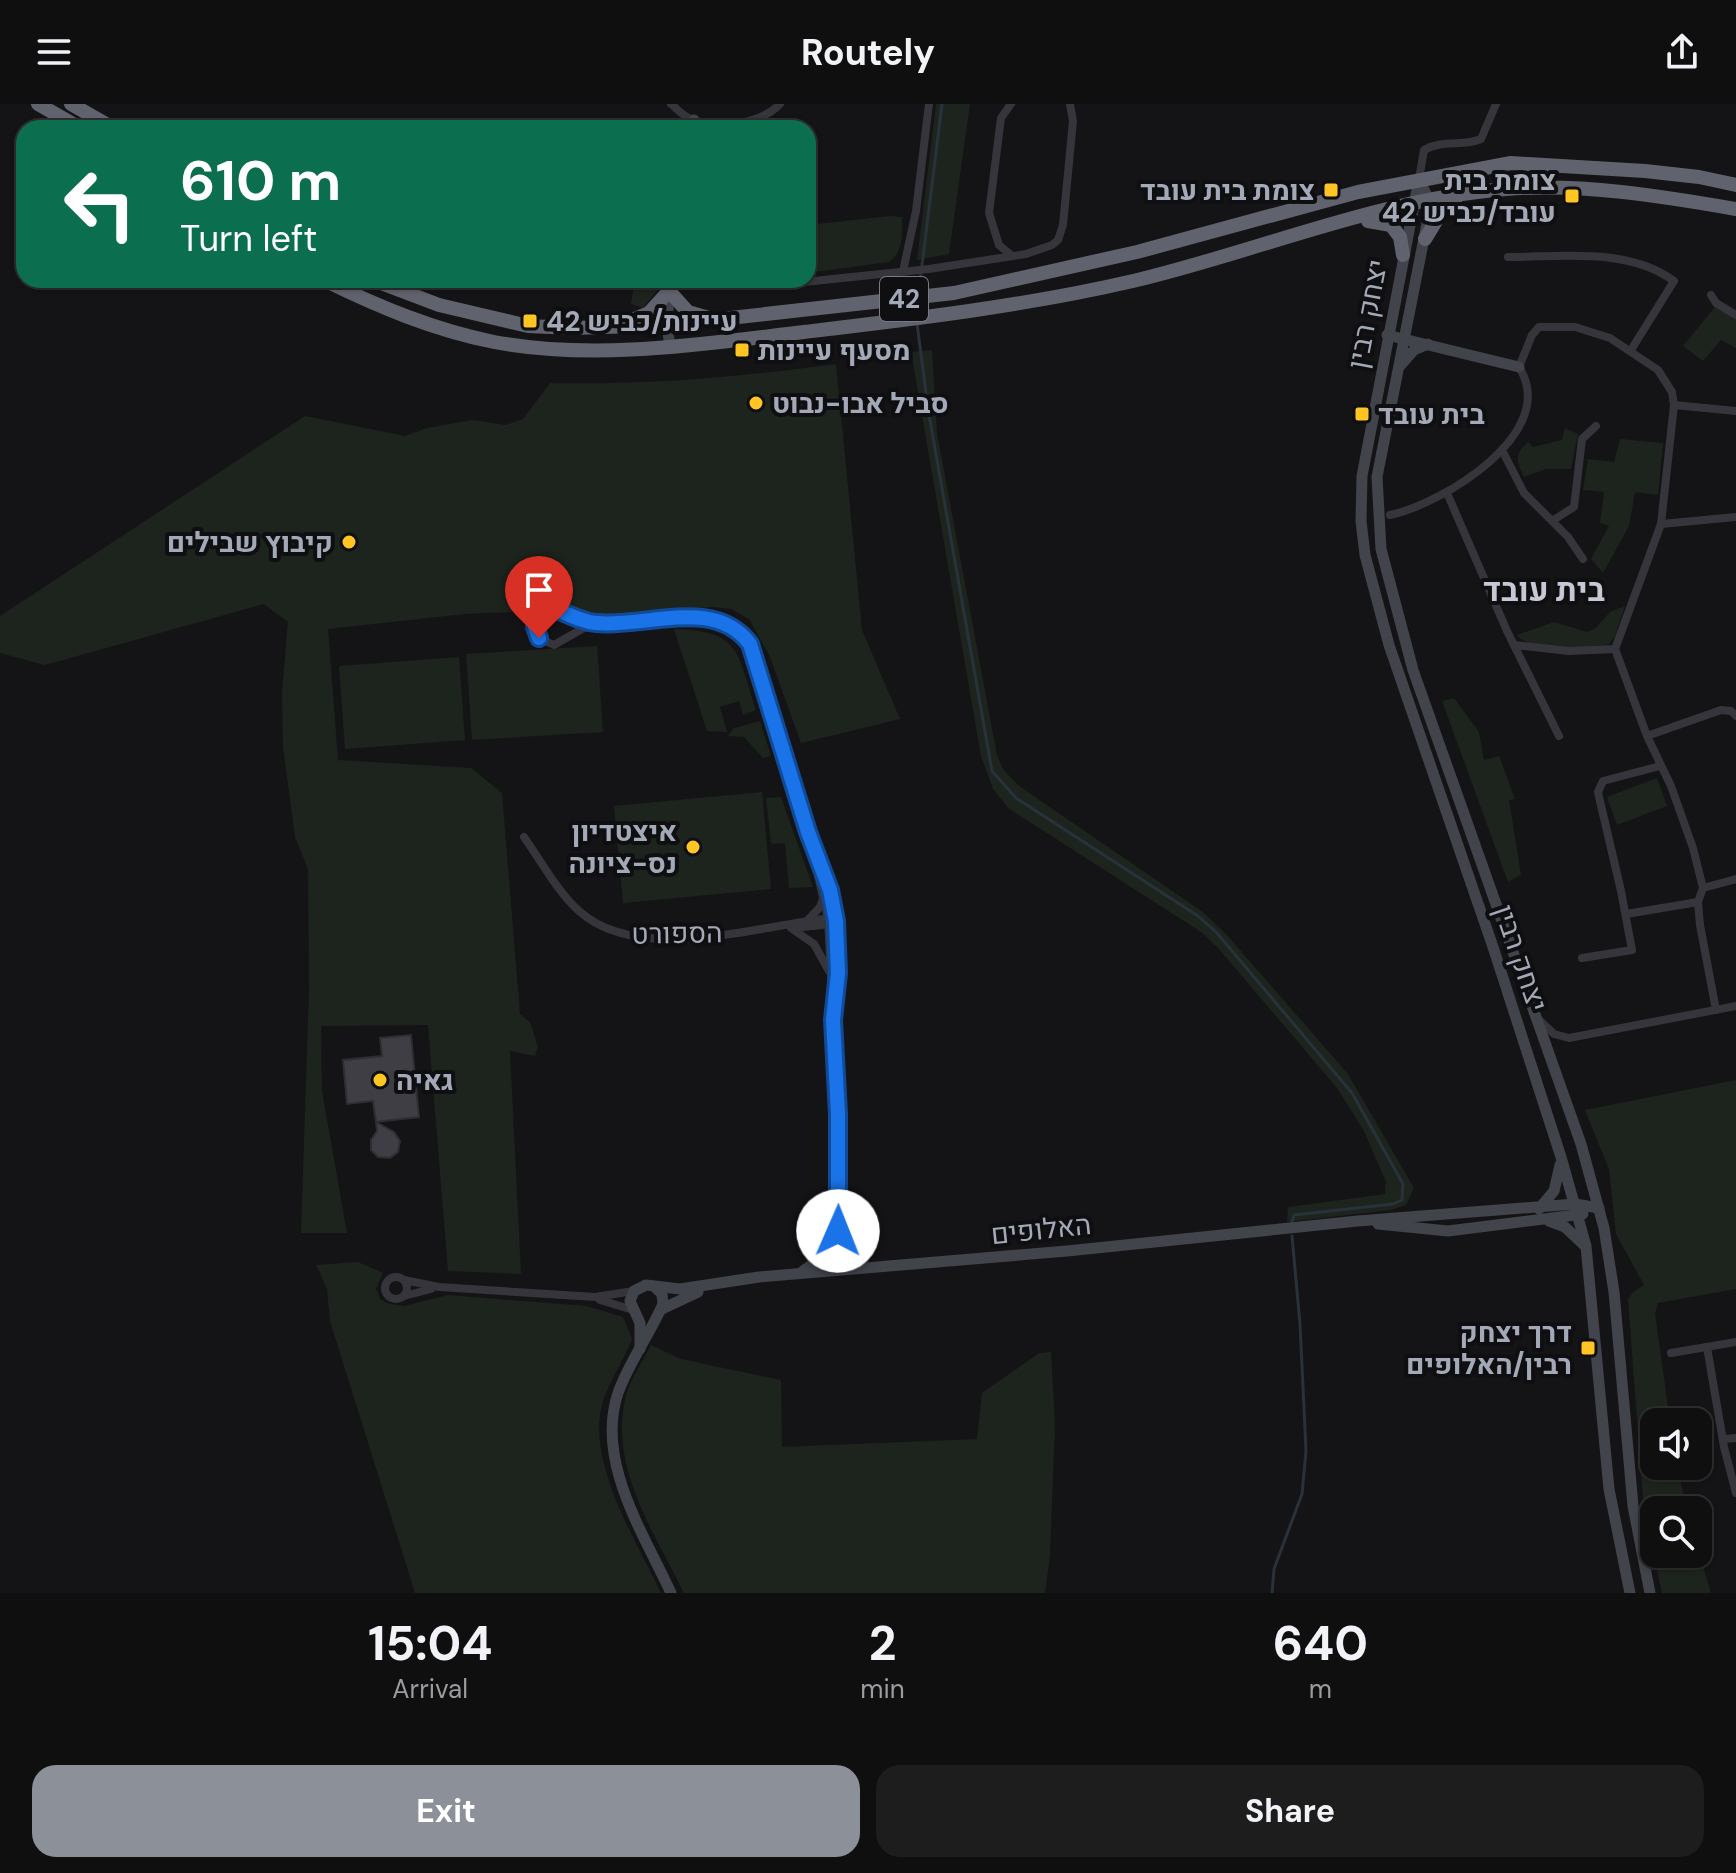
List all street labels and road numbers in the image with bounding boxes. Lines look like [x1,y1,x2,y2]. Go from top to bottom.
street label: יצחק רבין [1339,256,1396,372]
road number: 42 [880,277,928,321]
street label: יצחק רבין [1485,900,1556,1016]
street label: הספורט [631,914,723,953]
street label: האלופים [989,1206,1093,1253]

